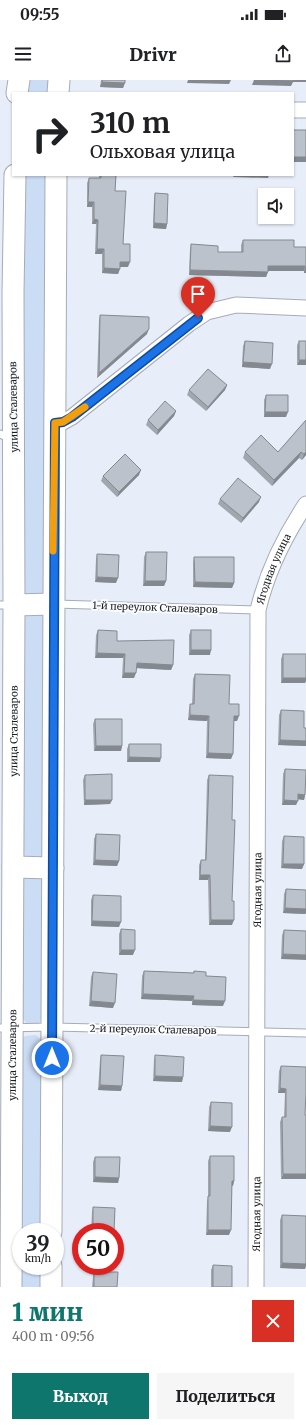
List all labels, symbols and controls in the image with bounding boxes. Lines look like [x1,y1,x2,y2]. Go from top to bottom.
text: 09:55 [20,5,59,24]
icon: menu [12,43,34,65]
text: Drivr [129,43,177,66]
icon: share [272,43,294,65]
text: 310 m [90,105,170,141]
icon: right [24,108,76,160]
text: Ольховая улица [90,140,235,163]
map controls [258,188,294,224]
button: sound [258,188,294,224]
pin [181,277,215,318]
icon: arrive [187,283,209,305]
street label: улица Сталеваров [6,361,21,453]
street label: Ягодная улица [254,531,294,606]
street label: 1-й переулок Сталеваров [92,599,218,616]
street label: улица Сталеваров [7,685,21,777]
street label: Ягодная улица [251,852,264,928]
street label: улица Сталеваров [6,1009,19,1101]
street label: 2-й переулок Сталеваров [89,1022,217,1037]
position arrow [31,1037,73,1079]
street label: Ягодная улица [250,1176,263,1252]
speed limit sign: 50 [72,1223,124,1275]
text: 39 [26,1231,50,1256]
text: km/h [25,1252,51,1265]
text: 1 мин [12,1297,83,1328]
button: close [252,1300,294,1342]
text: 400 m · 09:56 [12,1328,94,1345]
button: Выход [12,1373,149,1419]
button: Поделиться [157,1373,294,1419]

